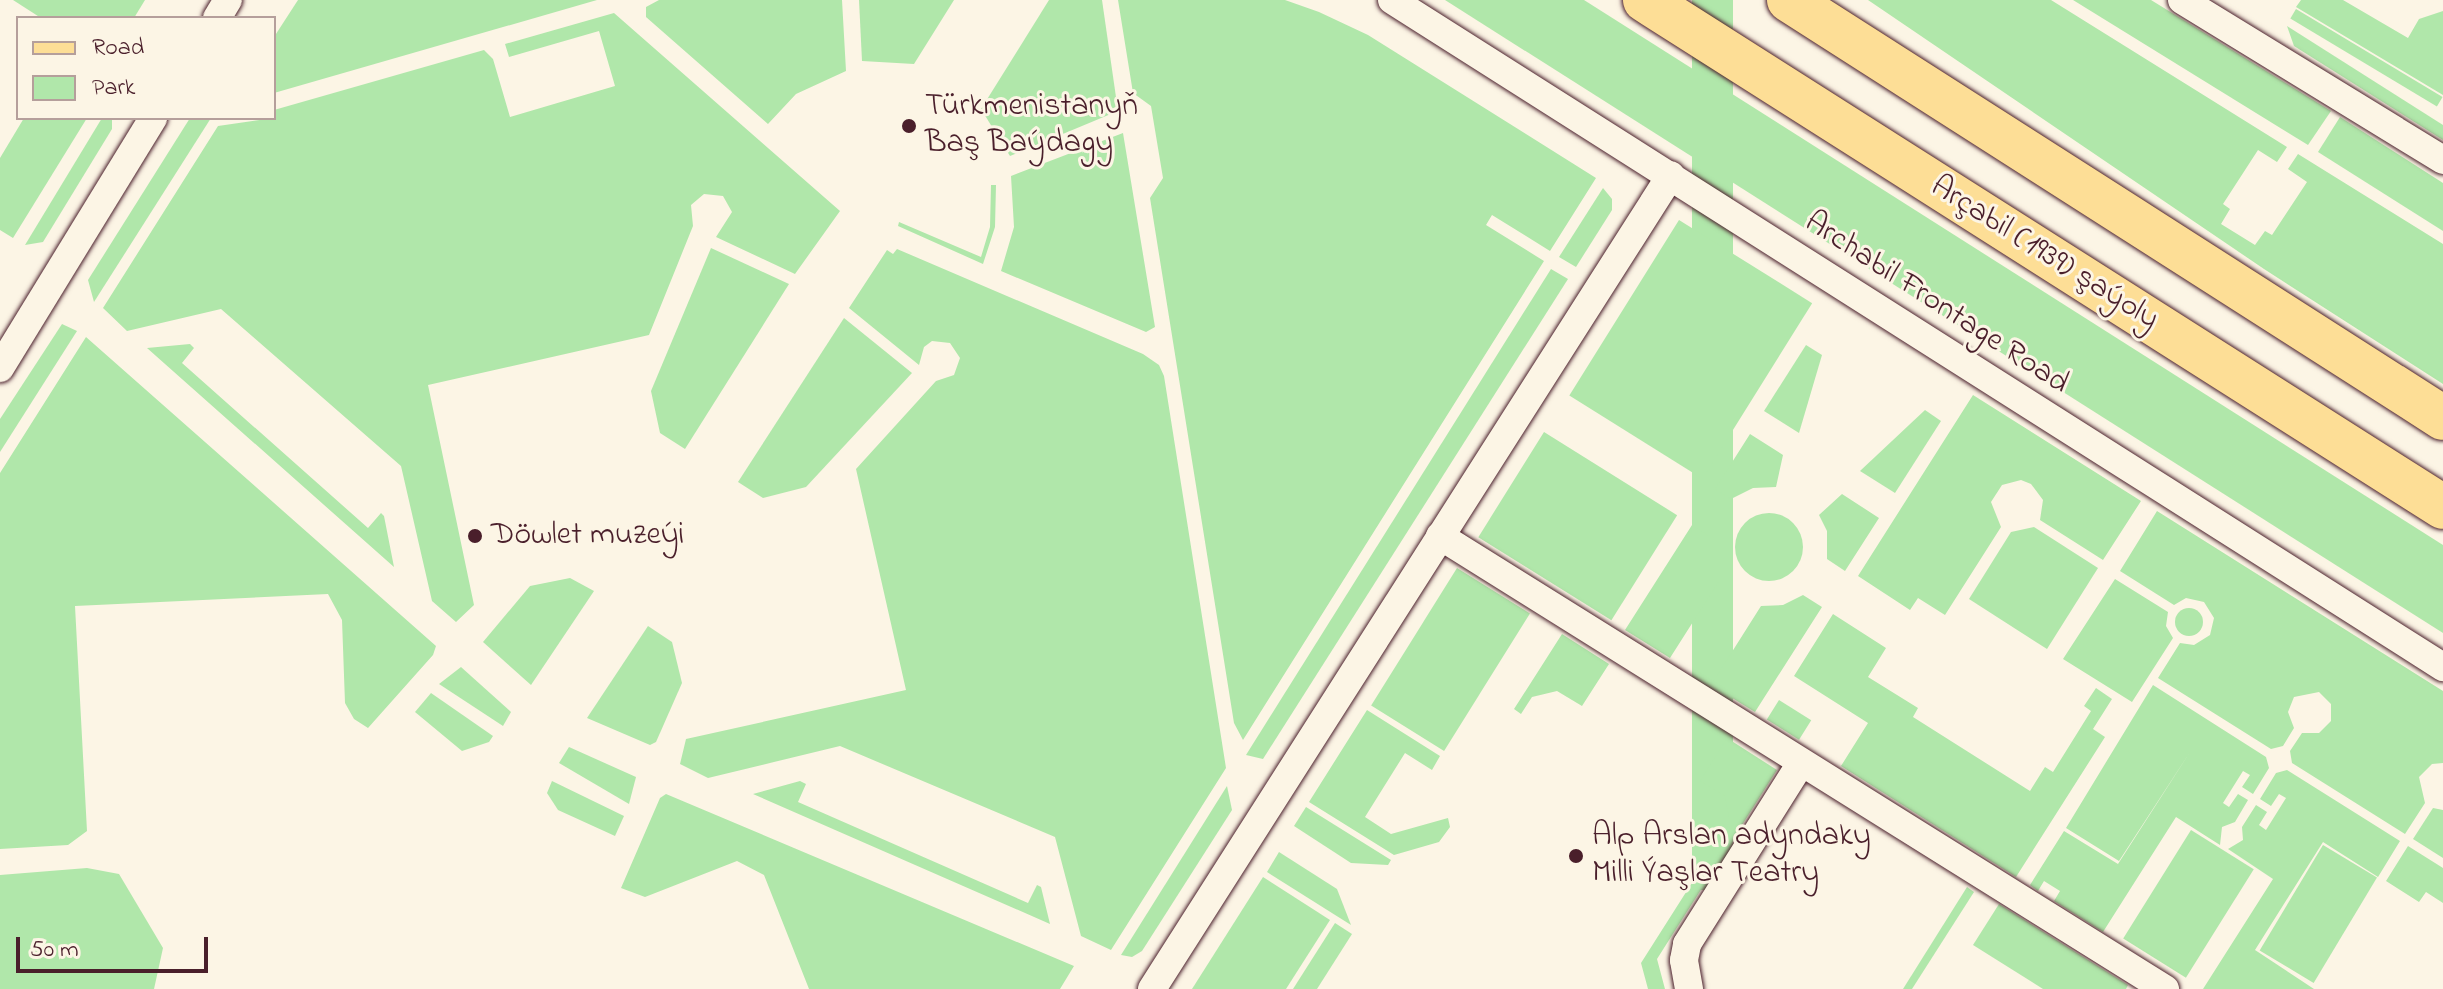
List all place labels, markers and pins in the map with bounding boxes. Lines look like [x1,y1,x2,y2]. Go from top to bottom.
place label: Türkmenistanyň Baş Baýdagy [925,89,1138,164]
marker: Türkmenistanyň Baş Baýdagy [900,117,918,135]
place label: Döwlet muzeýi [491,517,684,555]
marker: Döwlet muzeýi [466,527,484,545]
place label: Alp Arslan adyndaky Milli Ýaşlar Teatry [1592,819,1871,894]
marker: Alp Arslan adyndaky Milli Ýaşlar Teatry [1567,847,1585,865]

